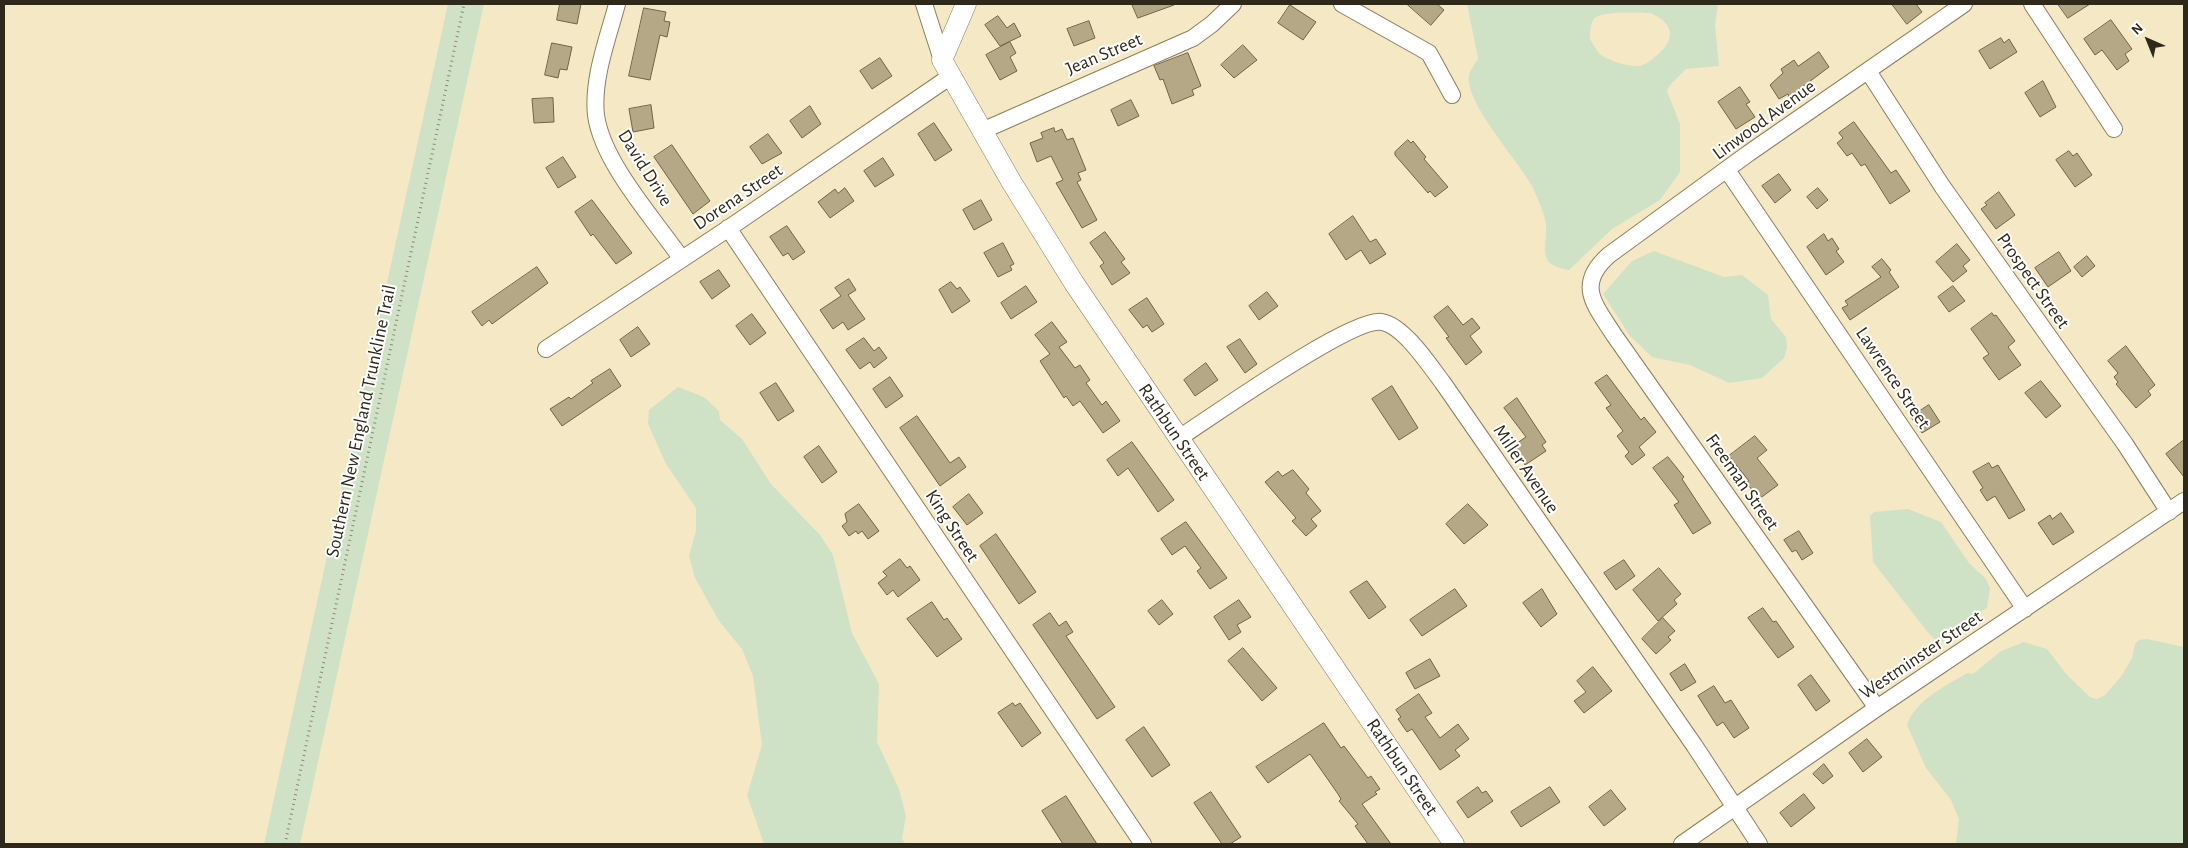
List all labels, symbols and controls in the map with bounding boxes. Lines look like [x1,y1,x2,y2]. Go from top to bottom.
north arrow [2123,15,2173,65]
text: N [2129,21,2146,38]
street label: Jean Street [1062,28,1146,80]
street label: Linwood Avenue [1708,75,1820,165]
street label: David Drive [613,126,677,210]
street label: Dorena Street [689,159,787,235]
street label: Prospect Street [1992,229,2074,333]
street label: Southern New England Trunkline Trail [321,283,401,559]
street label: Lawrence Street [1851,323,1935,433]
street label: Rathbun Street [1133,379,1215,485]
street label: Miller Avenue [1488,420,1564,518]
street label: Freeman Street [1700,429,1784,535]
street label: King Street [920,485,984,567]
street label: Westminster Street [1855,606,1987,704]
street label: Rathbun Street [1361,714,1443,820]

